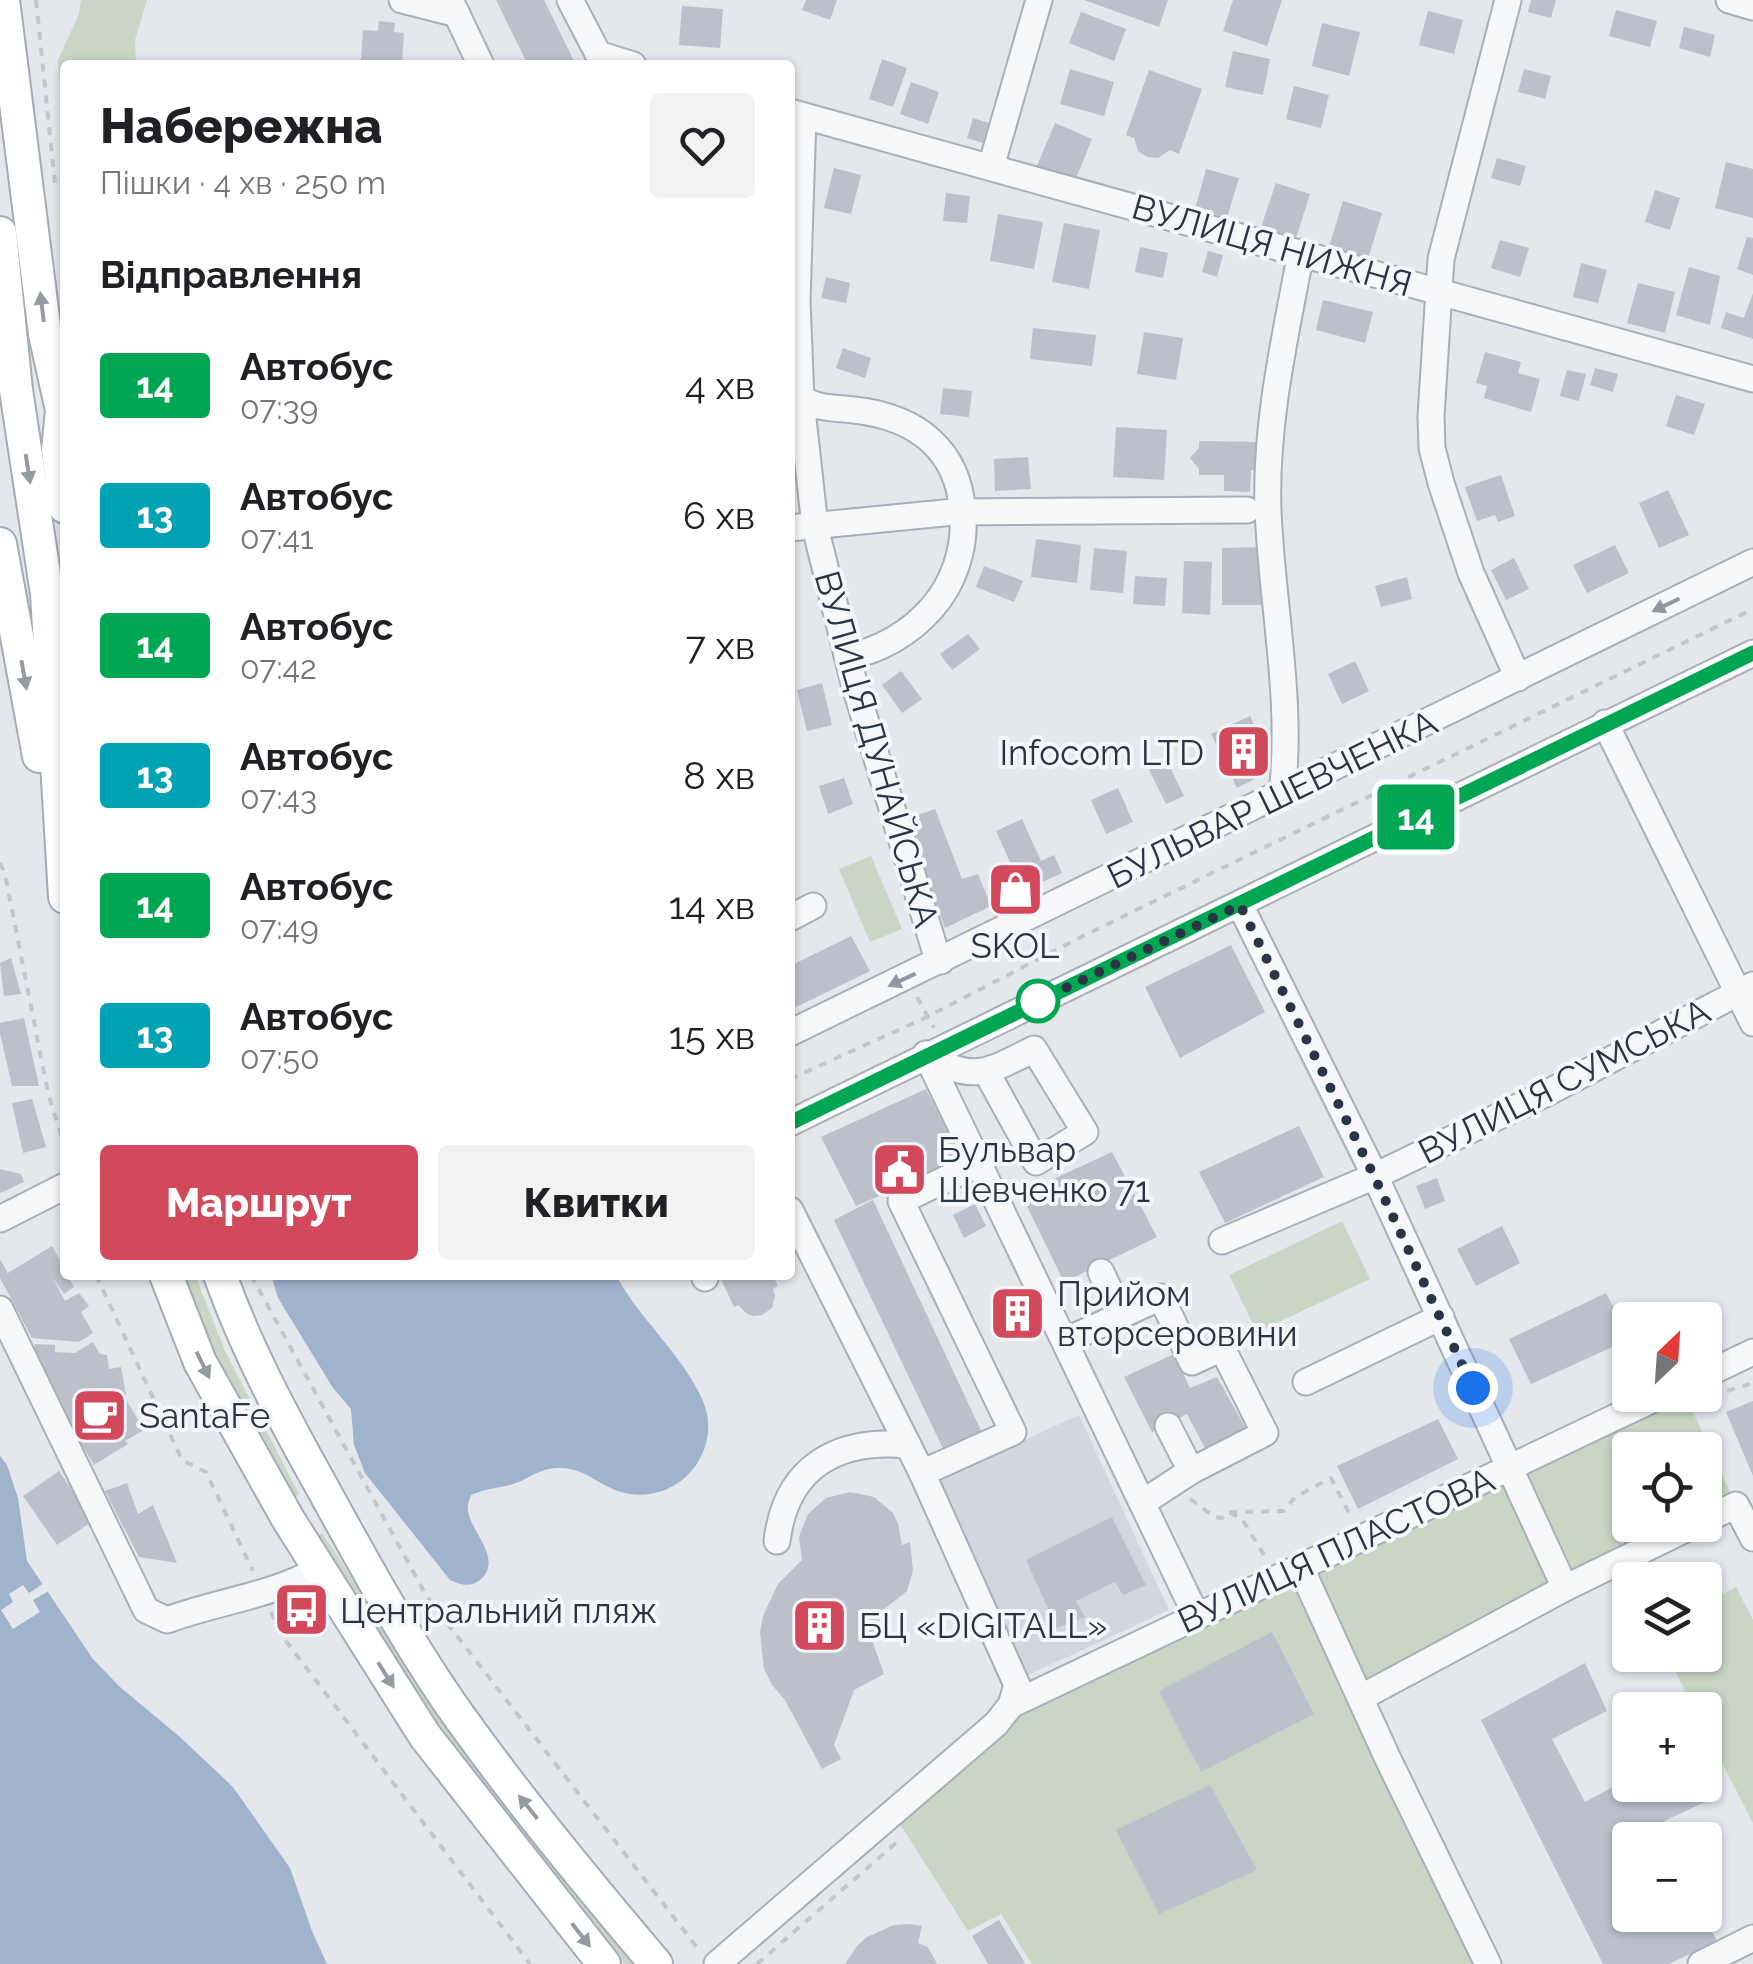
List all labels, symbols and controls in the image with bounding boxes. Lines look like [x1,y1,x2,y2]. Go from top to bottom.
button: heart [650,93,755,198]
text: Набережна [100,98,382,154]
text: Пішки · 4 хв · 250 m [100,164,386,201]
street label: ВУЛИЦЯ НИЖНЯ [1128,185,1416,305]
text: Відправлення [100,252,362,297]
one-way arrow [34,291,50,323]
text: Автобус [240,344,394,389]
text: 4 хв [685,363,755,408]
text: 14 [136,365,174,406]
text: 07:39 [240,389,318,426]
one-way arrow [21,454,36,486]
text: Автобус [240,474,394,519]
text: 6 хв [683,493,755,538]
text: 13 [137,495,173,536]
text: 07:41 [240,519,314,556]
street label: ВУЛИЦЯ ДУНАЙСЬКА [806,566,948,932]
one-way arrow [1651,597,1680,614]
text: Автобус [240,604,394,649]
text: 7 хв [685,623,755,668]
text: 14 [136,625,174,666]
text: 07:42 [240,649,317,686]
one-way arrow [17,660,32,691]
street label: БУЛЬВАР ШЕВЧЕНКА [1100,701,1444,897]
building icon: Infocom LTD [1213,722,1273,782]
place label: Infocom LTD [999,732,1204,773]
text: Автобус [240,734,394,779]
text: 8 хв [683,753,755,798]
text: 13 [137,755,173,796]
text: 07:43 [240,779,317,816]
line badge: 14 [1371,784,1461,850]
text: 14 [1397,797,1435,838]
shop icon: SKOL [985,859,1045,919]
text: Автобус [240,864,394,909]
text: 14 хв [669,883,755,928]
text: 14 [136,885,174,926]
text: 07:49 [240,909,319,946]
place label: SKOL [970,925,1060,966]
one-way arrow [888,971,917,988]
unlabelled marker [1017,980,1059,1022]
street label: ВУЛИЦЯ СУМСЬКА [1412,990,1717,1172]
text: Автобус [240,994,394,1039]
text: 15 хв [669,1013,755,1058]
text: 13 [137,1015,173,1056]
text: 07:50 [240,1039,320,1076]
place label: Бульвар Шевченко 71 [938,1129,1150,1210]
public building icon: Бульвар Шевченко 71 [869,1139,929,1199]
button: Маршрут [100,1145,418,1260]
button: Квитки [438,1145,755,1260]
place label: Прийом вторсеровини [1057,1273,1298,1354]
building icon: Прийом вторсеровини [988,1283,1048,1343]
north arrow [1612,1302,1722,1412]
map controls [1612,1302,1722,1932]
one-way arrow [194,1351,211,1380]
your location [1448,1363,1498,1413]
cafe icon: SantaFe [70,1385,130,1445]
place label: SantaFe [139,1395,270,1436]
button: locate [1612,1432,1722,1542]
street label: ВУЛИЦЯ ПЛАСТОВА [1171,1459,1501,1641]
button: layers [1612,1562,1722,1672]
bus stop icon: Центральний пляж [271,1580,331,1640]
place label: Центральний пляж [340,1590,657,1631]
building icon: БЦ «DIGITALL» [790,1595,850,1655]
place label: БЦ «DIGITALL» [859,1605,1107,1646]
one-way arrow [376,1661,395,1688]
button: + [1612,1692,1722,1802]
one-way arrow [518,1794,539,1819]
button: − [1612,1822,1722,1932]
one-way arrow [570,1921,591,1947]

